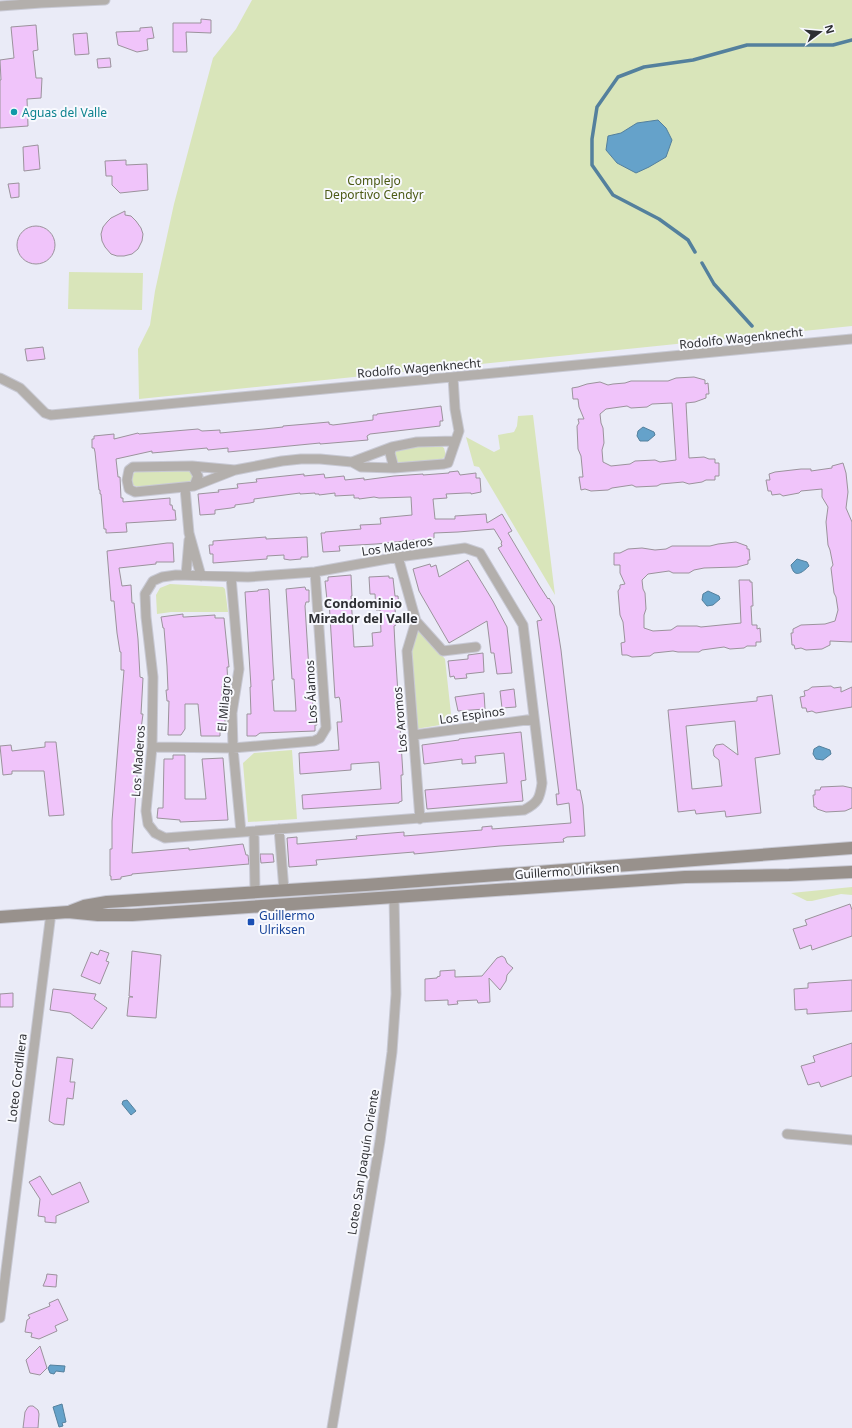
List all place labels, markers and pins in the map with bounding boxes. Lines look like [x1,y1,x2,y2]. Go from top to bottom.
place label: Aguas del Valle [22,104,107,121]
marker: Aguas del Valle [9,107,19,117]
place label: Guillermo Ulriksen [259,907,315,938]
marker: Guillermo Ulriksen [246,917,256,927]

